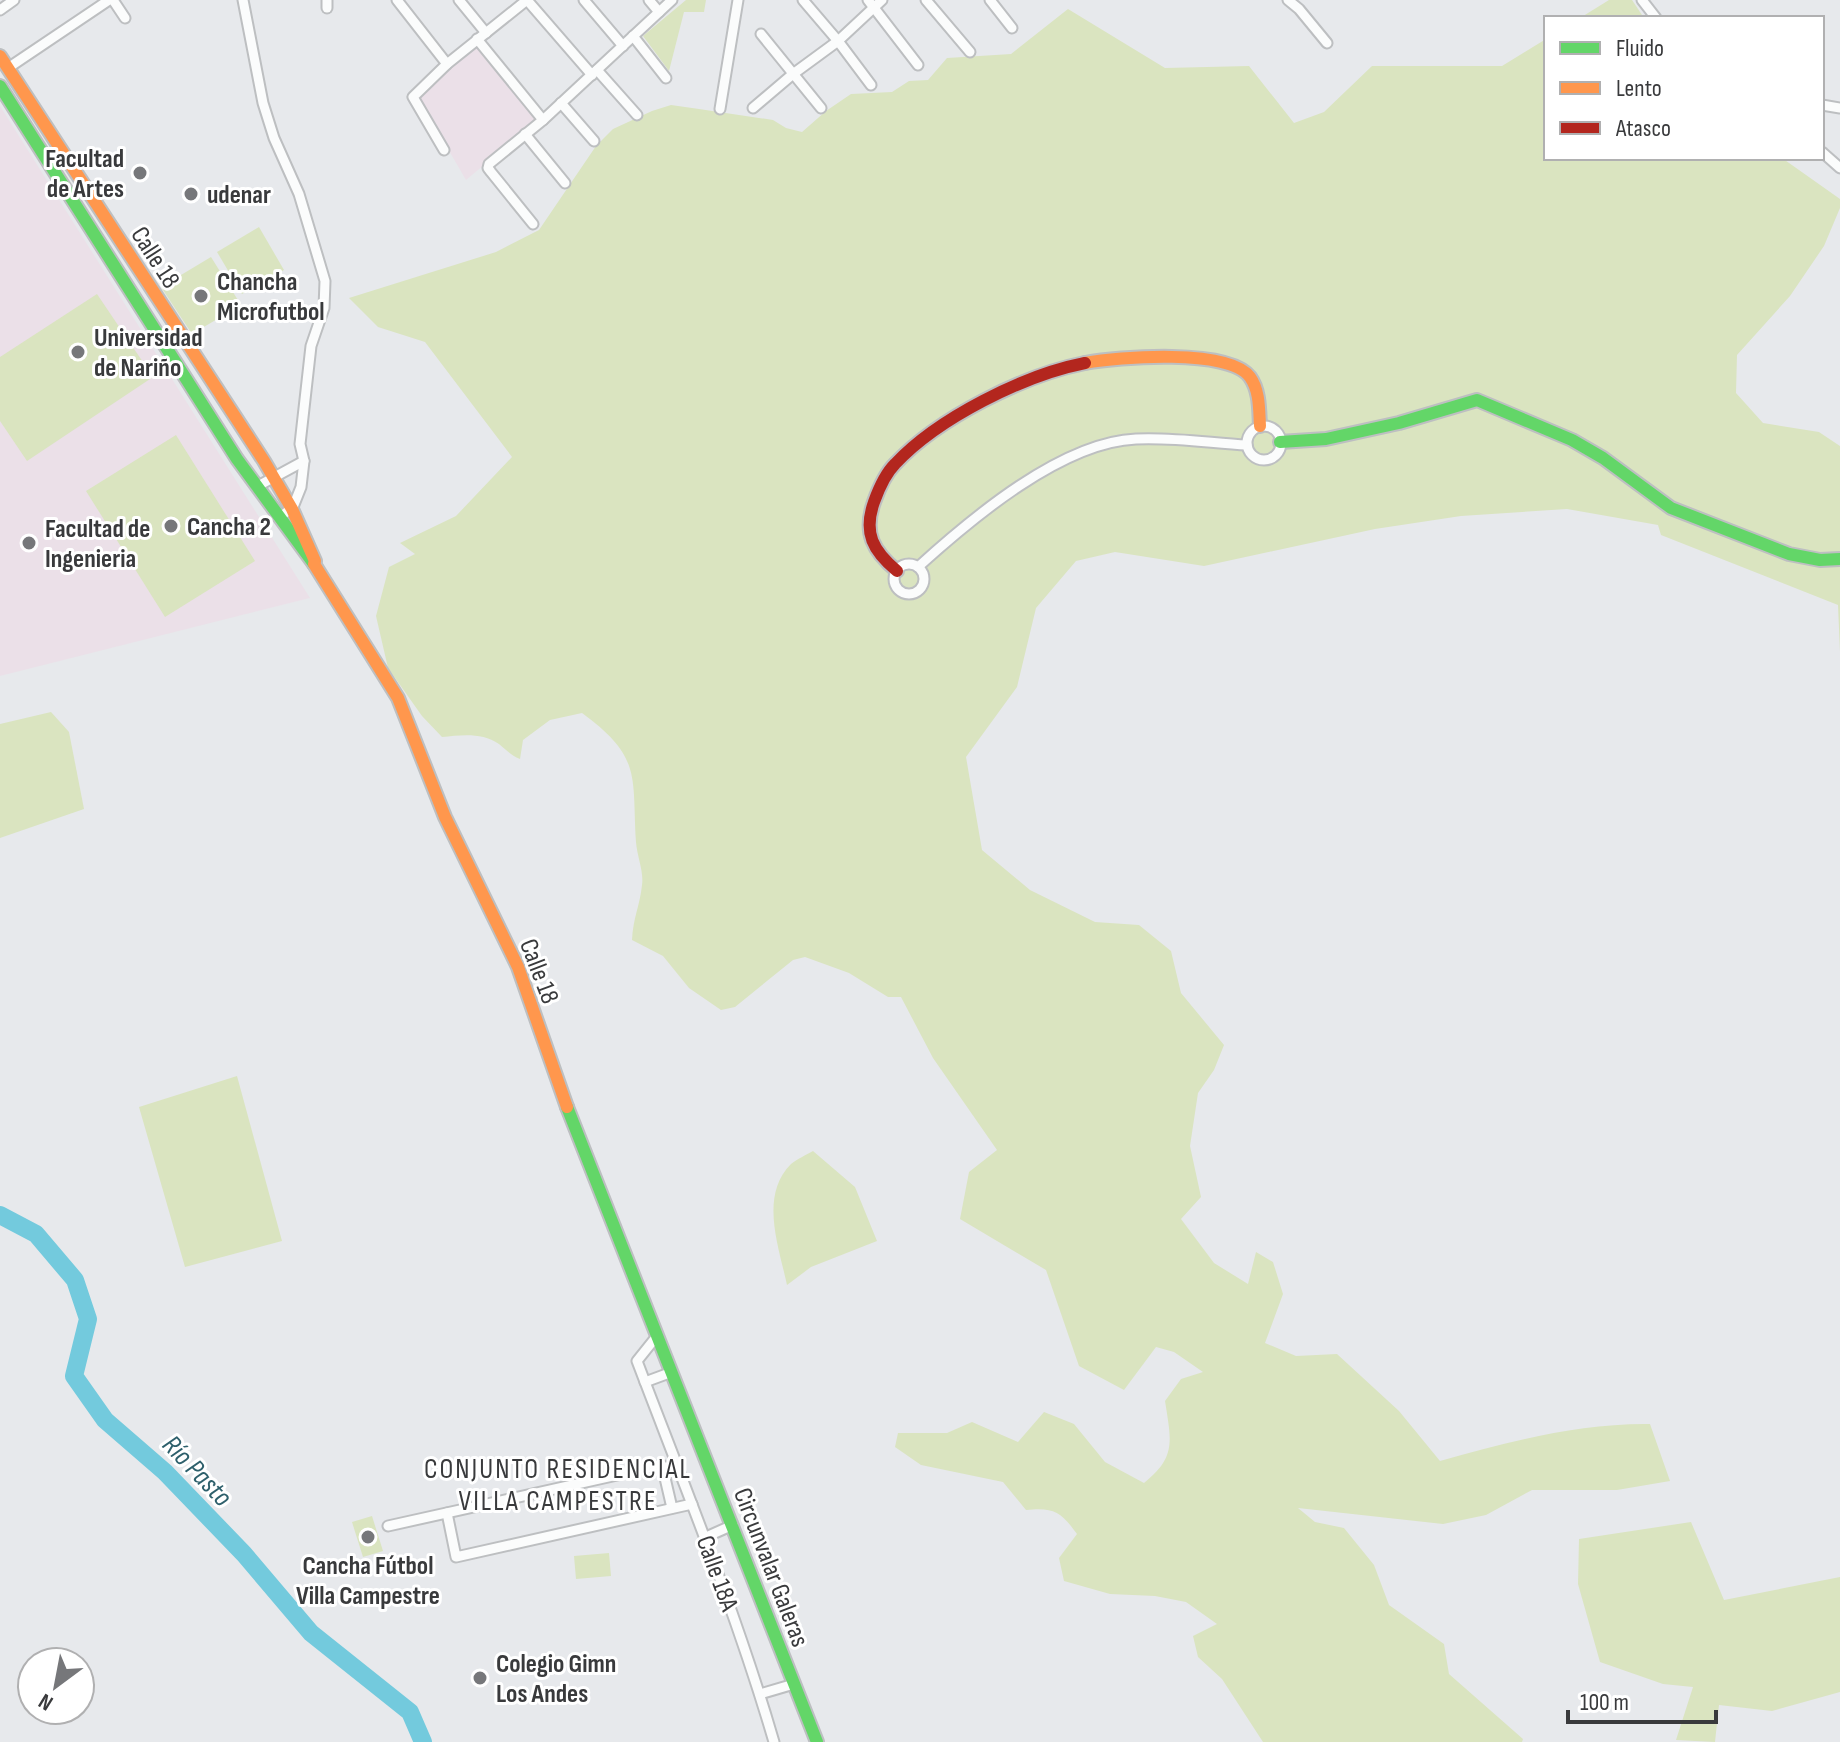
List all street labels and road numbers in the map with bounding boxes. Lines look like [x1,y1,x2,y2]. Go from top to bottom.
street label: Calle 18 [124,221,186,294]
street label: Calle 18 [512,935,565,1008]
street label: Circunvalar Galeras [726,1484,815,1651]
street label: Calle 18A [689,1532,745,1616]

